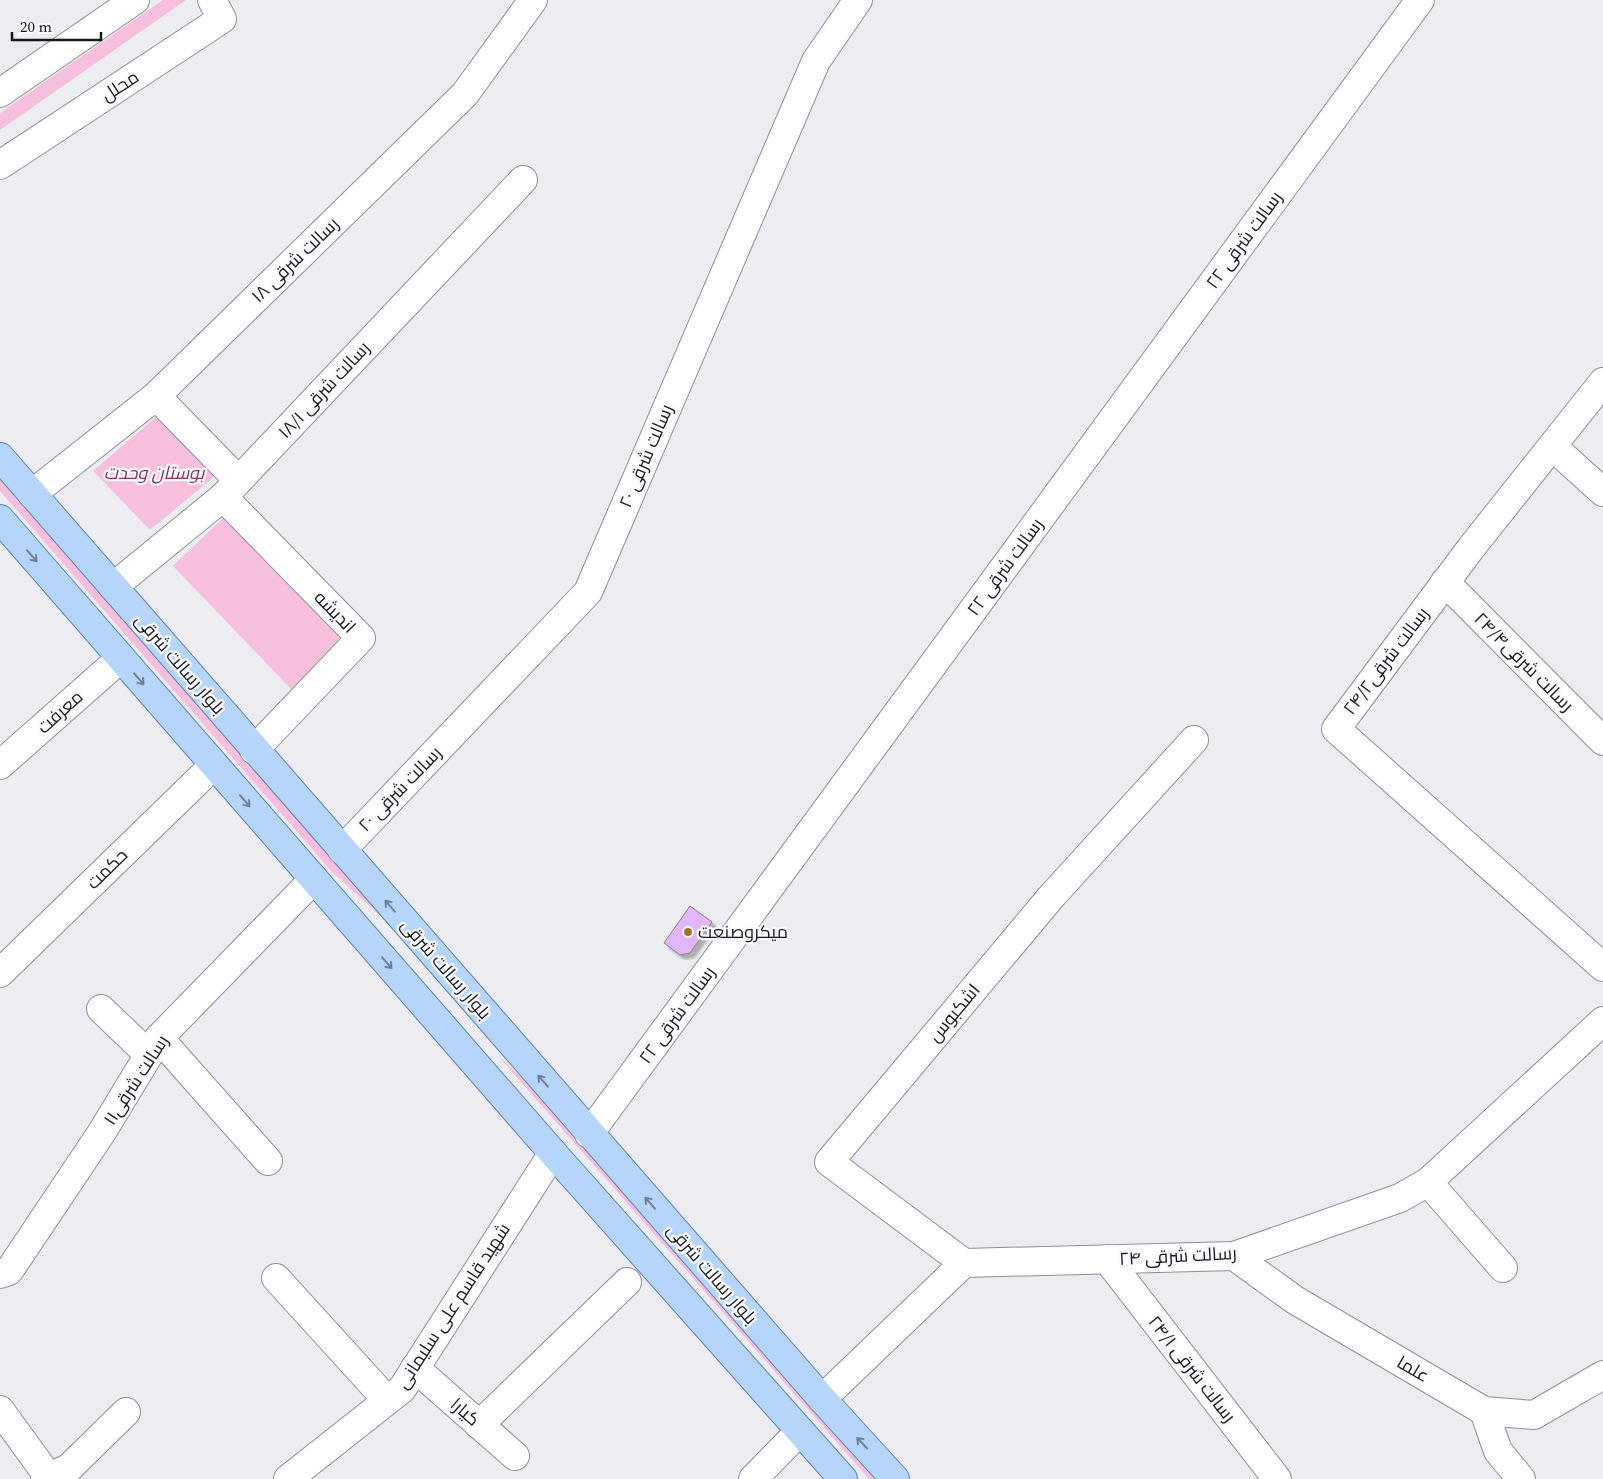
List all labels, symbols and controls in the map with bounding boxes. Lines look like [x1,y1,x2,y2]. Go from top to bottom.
scale bar [12,10,101,42]
text: 20 m [20,16,52,37]
street label: محلل [96,64,144,107]
street label: رسالت شرقی ۲۲ [1200,186,1288,294]
street label: رسالت شرقی ۱۸ [245,211,344,308]
street label: رسالت شرقی ۱۸/۱ [272,336,375,444]
street label: رسالت شرقی ۲۰ [613,400,679,511]
park label: بوستان وحدت [104,460,205,485]
street label: رسالت شرقی ۲۲ [961,513,1049,621]
one-way arrow [26,549,38,562]
street label: اندیشه [309,585,362,638]
street label: رسالت شرقی۲۴/۲ [1337,602,1434,720]
street label: رسالت شرقی۲۴/۴ [1469,606,1580,717]
street label: بلوار رسالت شرقی [129,608,231,720]
one-way arrow [133,672,144,685]
street label: معرفت [31,684,88,739]
street label: رسالت شرقی ۲۰ [352,740,447,837]
one-way arrow [240,794,251,807]
street label: حکمت [80,843,133,895]
one-way arrow [385,899,396,912]
street label: بلوار رسالت شرقی [395,913,497,1025]
place label: میکروصنعت [698,919,788,944]
marker: میکروصنعت [682,926,694,938]
one-way arrow [381,956,392,969]
street label: رسالت شرقی ۲۲ [633,961,721,1069]
street label: اشکبوس [922,978,985,1047]
street label: رسالت شرقی۱۱ [97,1030,174,1130]
one-way arrow [538,1075,549,1088]
one-way arrow [645,1197,656,1210]
street label: شهید قاسم علی سلیمانی [389,1218,516,1394]
street label: بلوار رسالت شرقی [661,1218,763,1330]
street label: رسالت شرقی ۲۴ [1119,1240,1237,1271]
street label: رسالت شرقی ۲۴/۱ [1143,1310,1242,1427]
street label: علما [1392,1349,1434,1388]
street label: کیارا [445,1392,485,1431]
one-way arrow [856,1437,868,1450]

